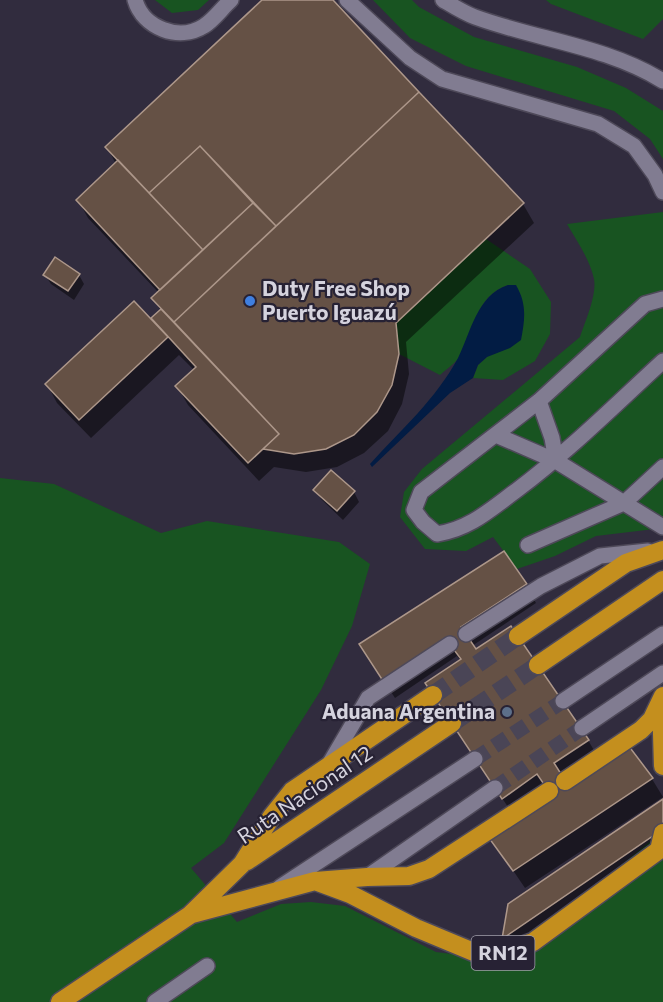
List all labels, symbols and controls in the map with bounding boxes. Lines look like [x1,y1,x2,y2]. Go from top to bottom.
place label: Duty Free Shop Puerto Iguazú [262,275,410,324]
marker: Duty Free Shop Puerto Iguazú [243,294,257,308]
place label: Aduana Argentina [322,698,495,723]
marker: Aduana Argentina [500,705,514,719]
street label: Ruta Nacional 12 [232,739,376,848]
road number: RN12 [472,936,534,970]

